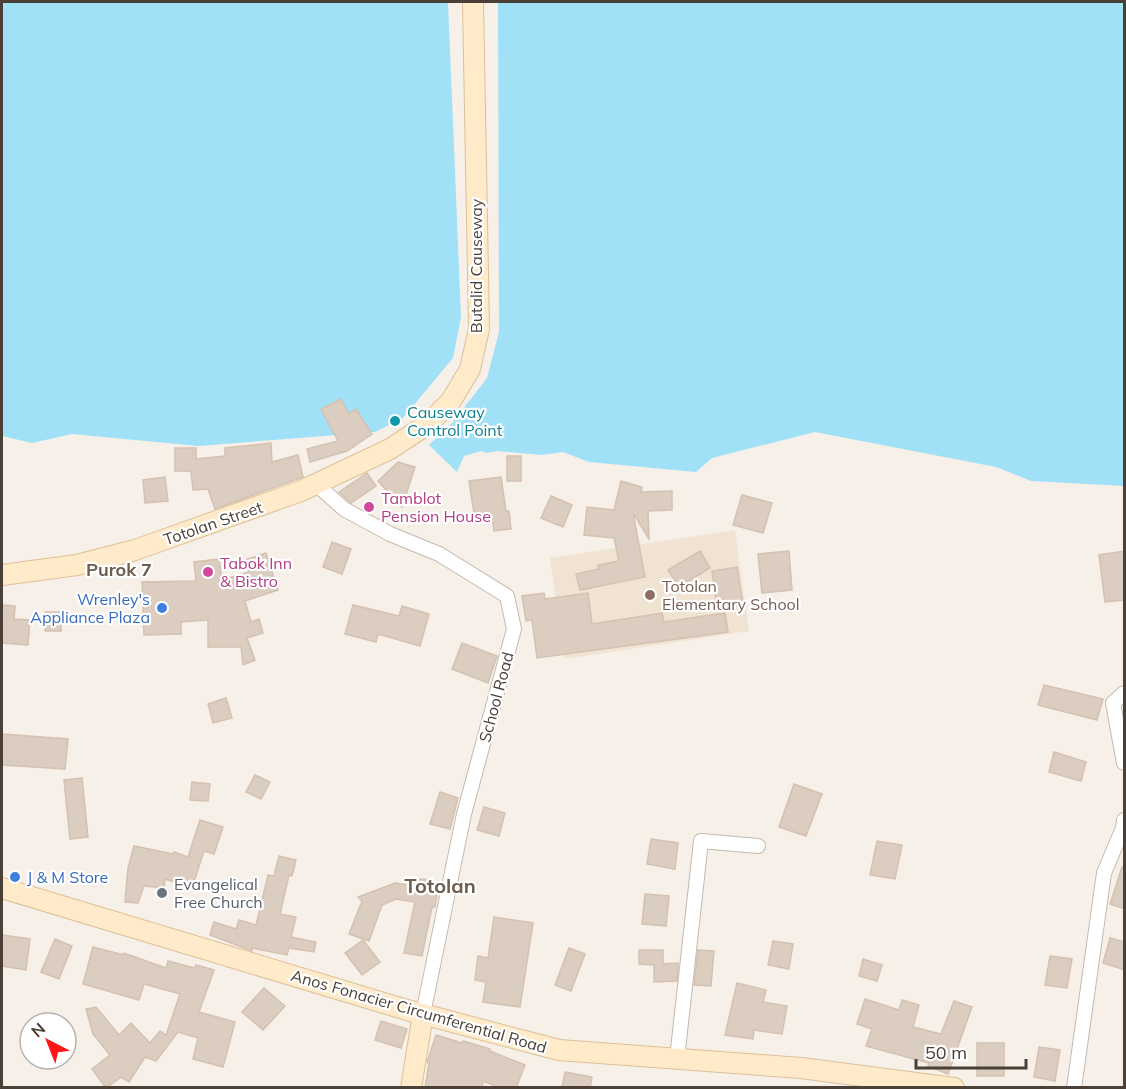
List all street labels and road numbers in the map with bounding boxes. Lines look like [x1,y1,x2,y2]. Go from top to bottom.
street label: Butalid Causeway [466,198,486,333]
street label: Totolan Street [161,497,265,549]
street label: School Road [474,650,518,744]
street label: Anos Fonacier Circumferential Road [289,965,549,1057]

